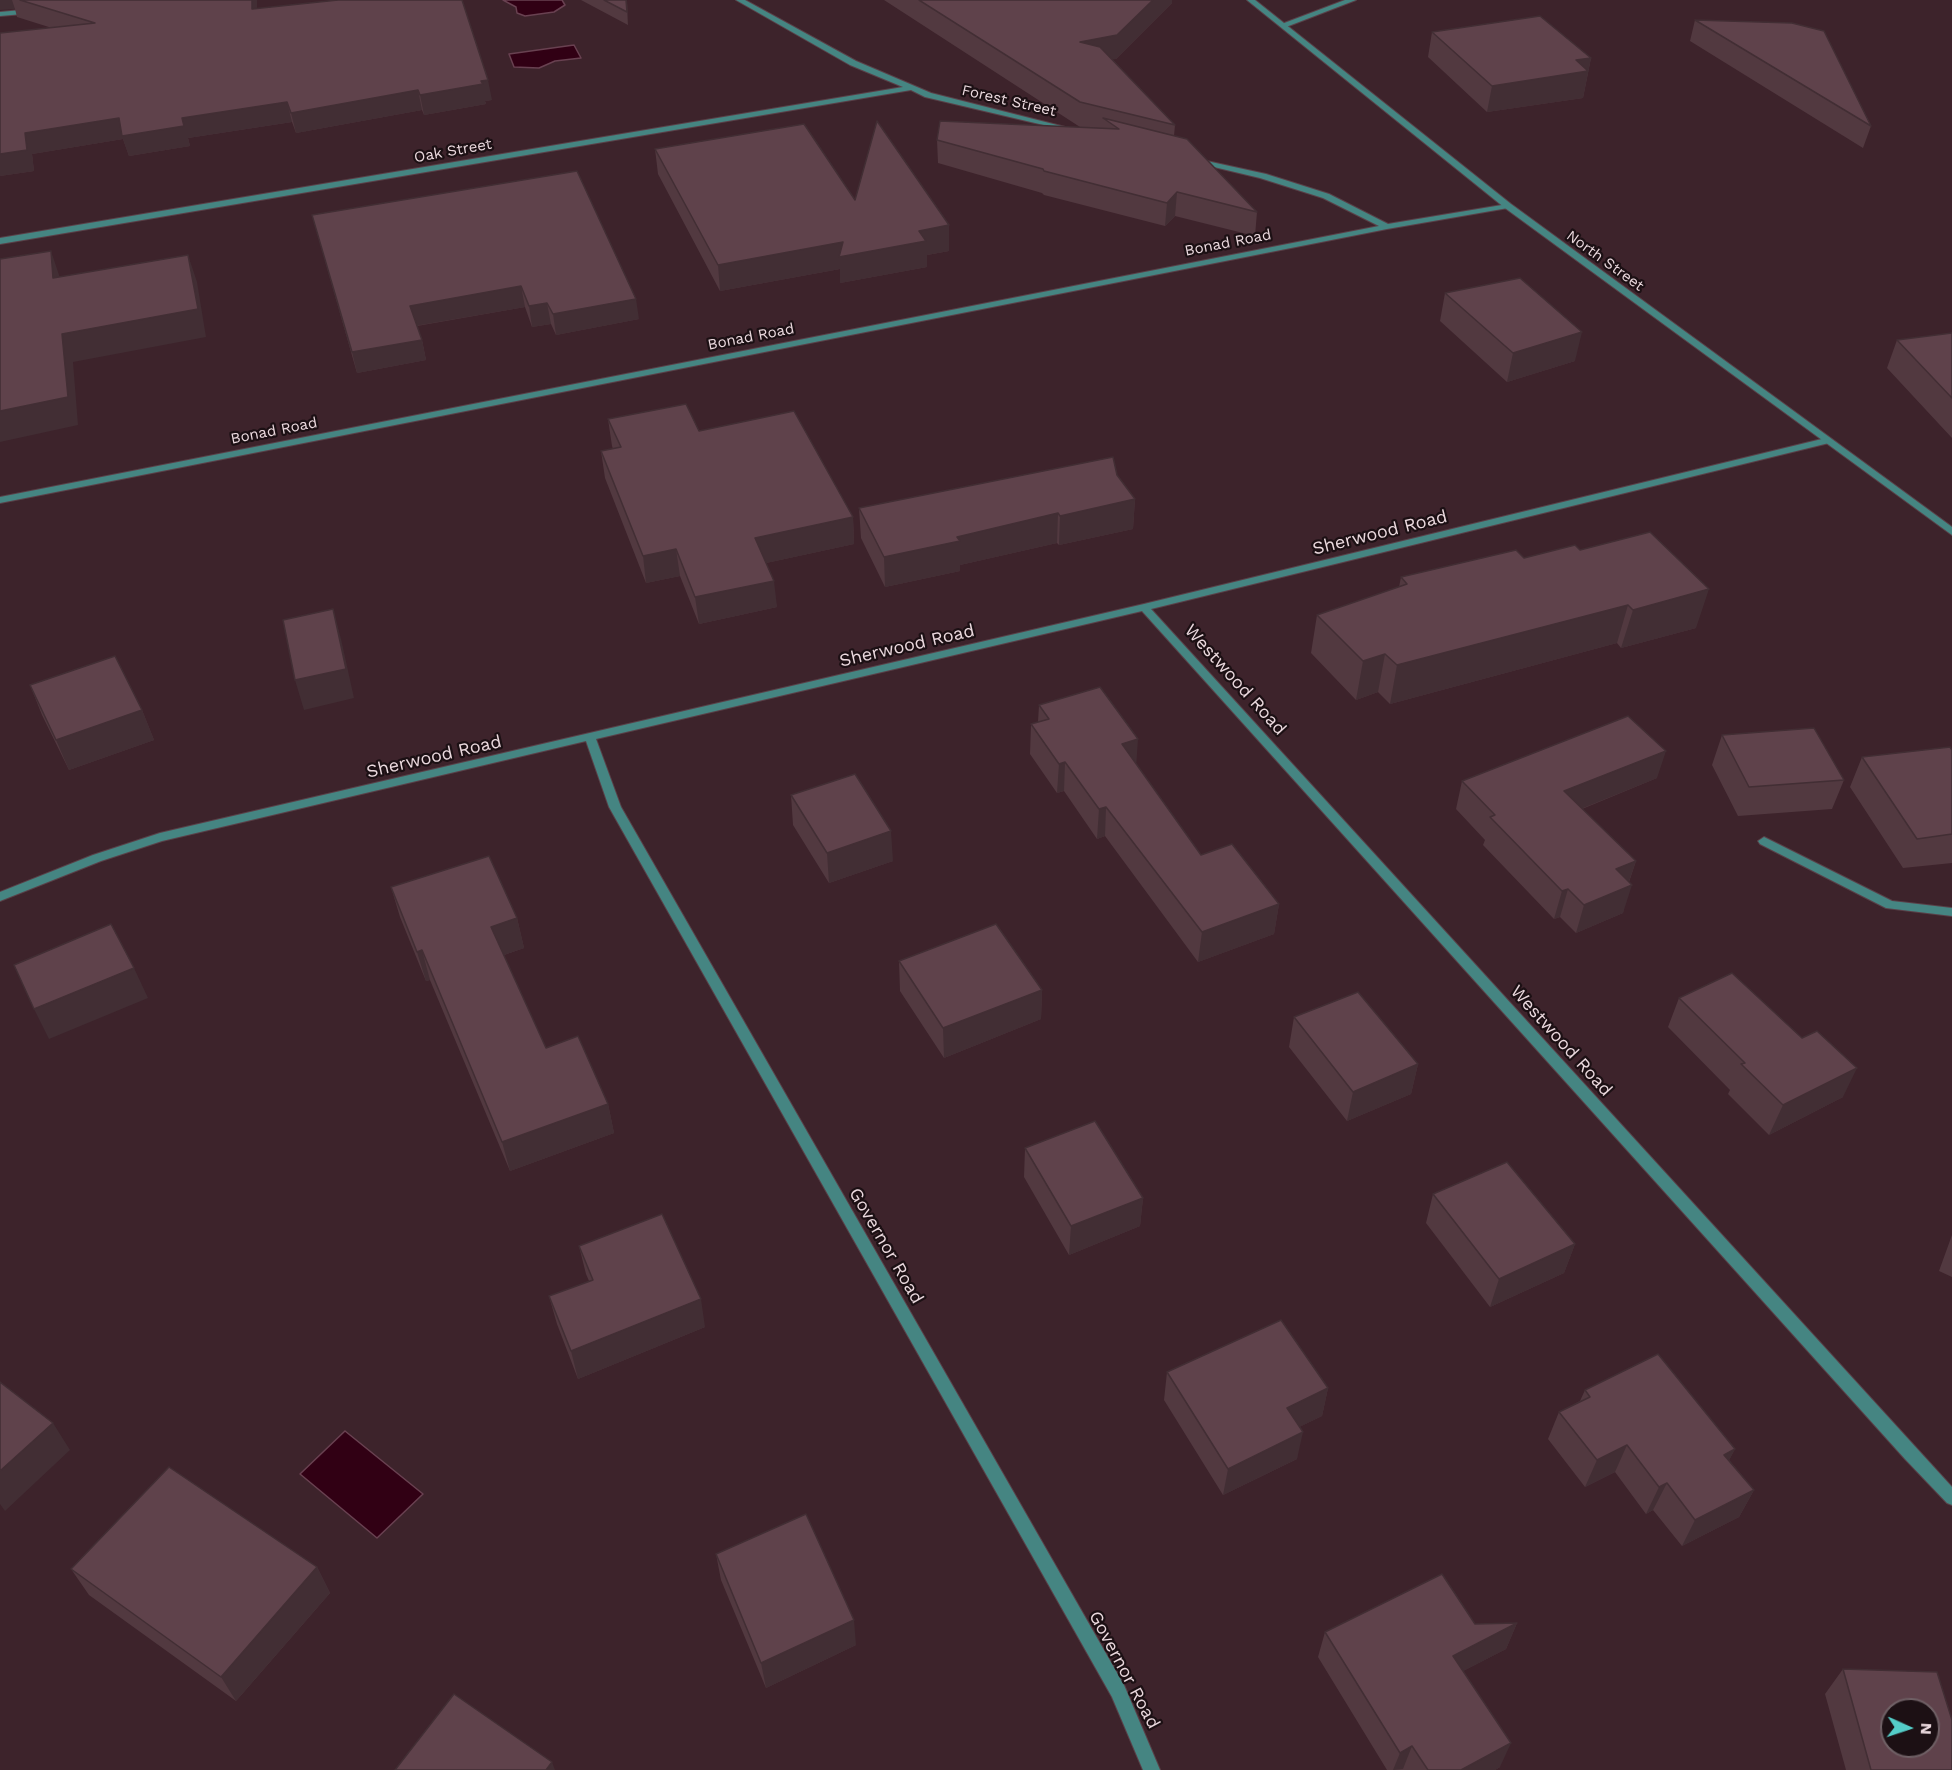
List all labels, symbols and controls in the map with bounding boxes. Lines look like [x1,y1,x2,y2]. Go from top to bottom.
street label: Forest Street [960,81,1058,121]
street label: Oak Street [413,135,493,167]
street label: Bonad Road [1183,226,1273,260]
street label: North Street [1563,227,1647,295]
street label: Bonad Road [706,320,796,354]
street label: Bonad Road [229,414,319,448]
street label: Sherwood Road [1310,506,1450,560]
street label: Sherwood Road [837,620,977,672]
street label: Westwood Road [1180,620,1290,740]
street label: Sherwood Road [364,731,504,783]
street label: Westwood Road [1506,981,1616,1101]
street label: Governor Road [844,1184,928,1308]
street label: Governor Road [1084,1607,1164,1733]
north arrow [1880,1698,1940,1758]
text: N [1917,1722,1936,1735]

